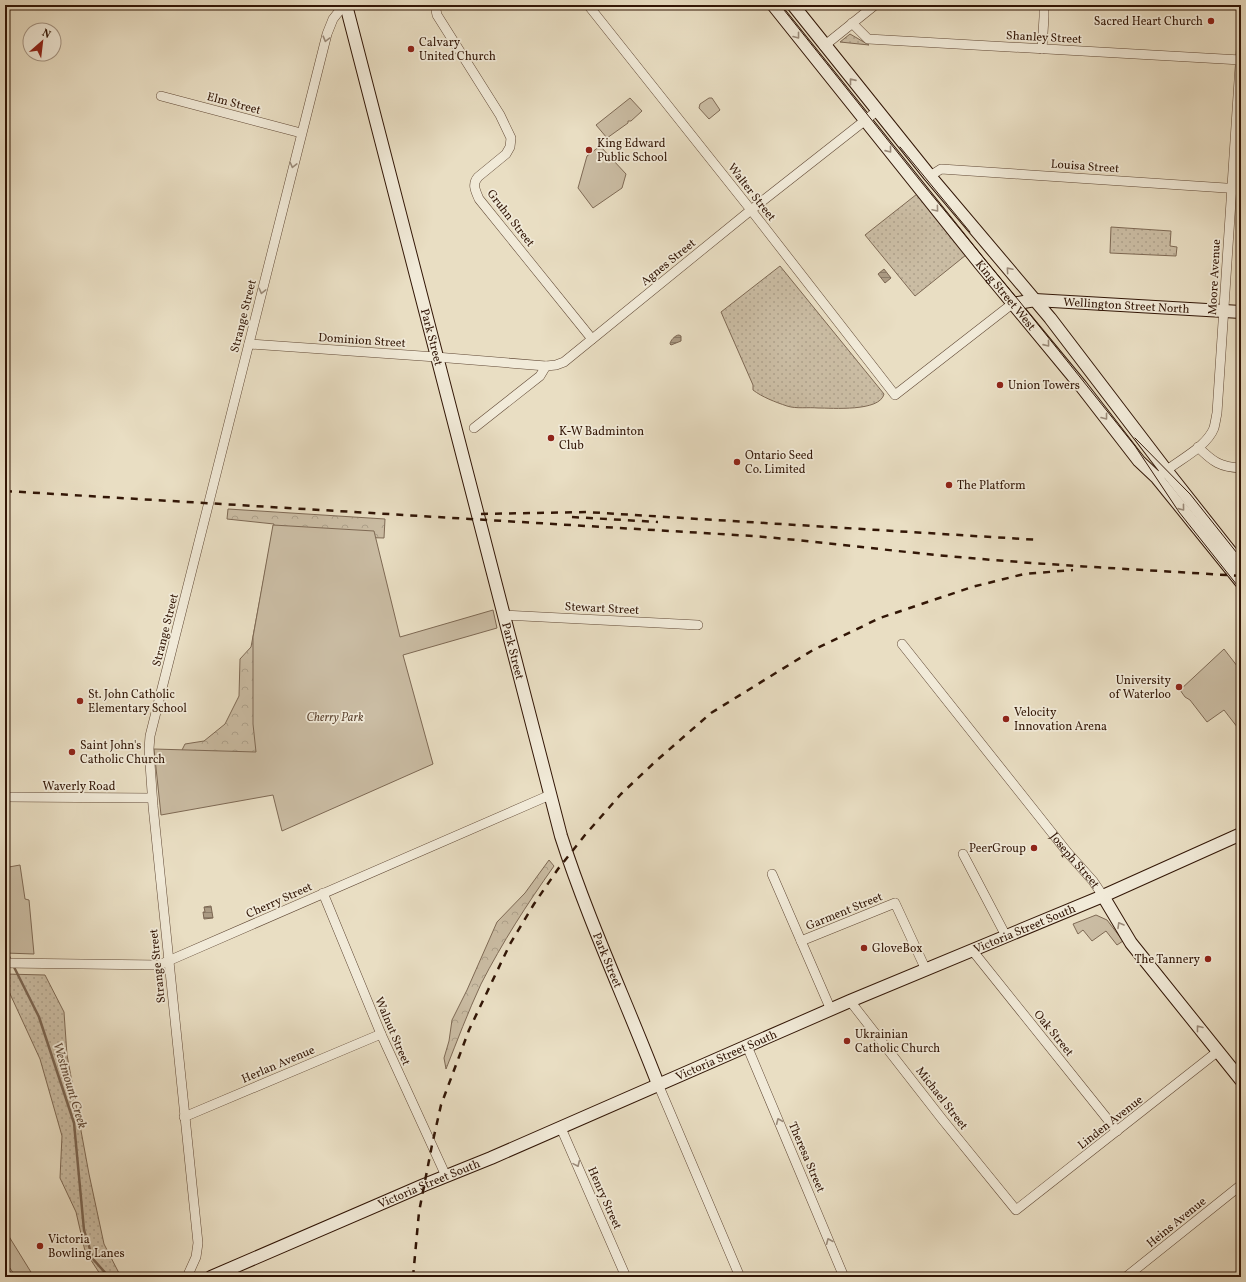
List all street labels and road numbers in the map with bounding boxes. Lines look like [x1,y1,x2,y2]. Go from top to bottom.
street label: Shanley Street [1006,28,1082,48]
street label: Elm Street [205,89,263,119]
street label: Louisa Street [1050,157,1120,177]
street label: Walter Street [724,160,779,225]
street label: Gruhn Street [483,187,538,251]
street label: Agnes Street [638,236,699,290]
street label: Moore Avenue [1205,238,1225,315]
street label: King Street West [971,257,1039,334]
street label: Strange Street [227,278,261,354]
street label: Wellington Street North [1063,295,1190,318]
street label: Park Street [416,307,446,368]
street label: Dominion Street [318,330,406,352]
street label: Strange Street [149,592,183,668]
street label: Stewart Street [564,599,640,619]
street label: Park Street [497,621,527,681]
street label: Waverly Road [43,779,116,795]
street label: Joseph Street [1046,830,1103,892]
street label: Cherry Street [244,879,315,923]
street label: Garment Street [804,889,885,935]
street label: Victoria Street South [971,901,1078,958]
street label: Strange Street [146,928,170,1004]
street label: Park Street [588,930,625,991]
street label: Walnut Street [370,995,414,1068]
street label: Oak Street [1030,1007,1077,1060]
street label: Victoria Street South [673,1027,780,1085]
street label: Herlan Avenue [239,1042,318,1088]
street label: Michael Street [911,1064,971,1134]
street label: Linden Avenue [1075,1092,1147,1153]
street label: Theresa Street [784,1120,828,1195]
street label: Victoria Street South [376,1156,483,1213]
street label: Henry Street [583,1165,625,1232]
street label: Heins Avenue [1144,1194,1210,1252]

